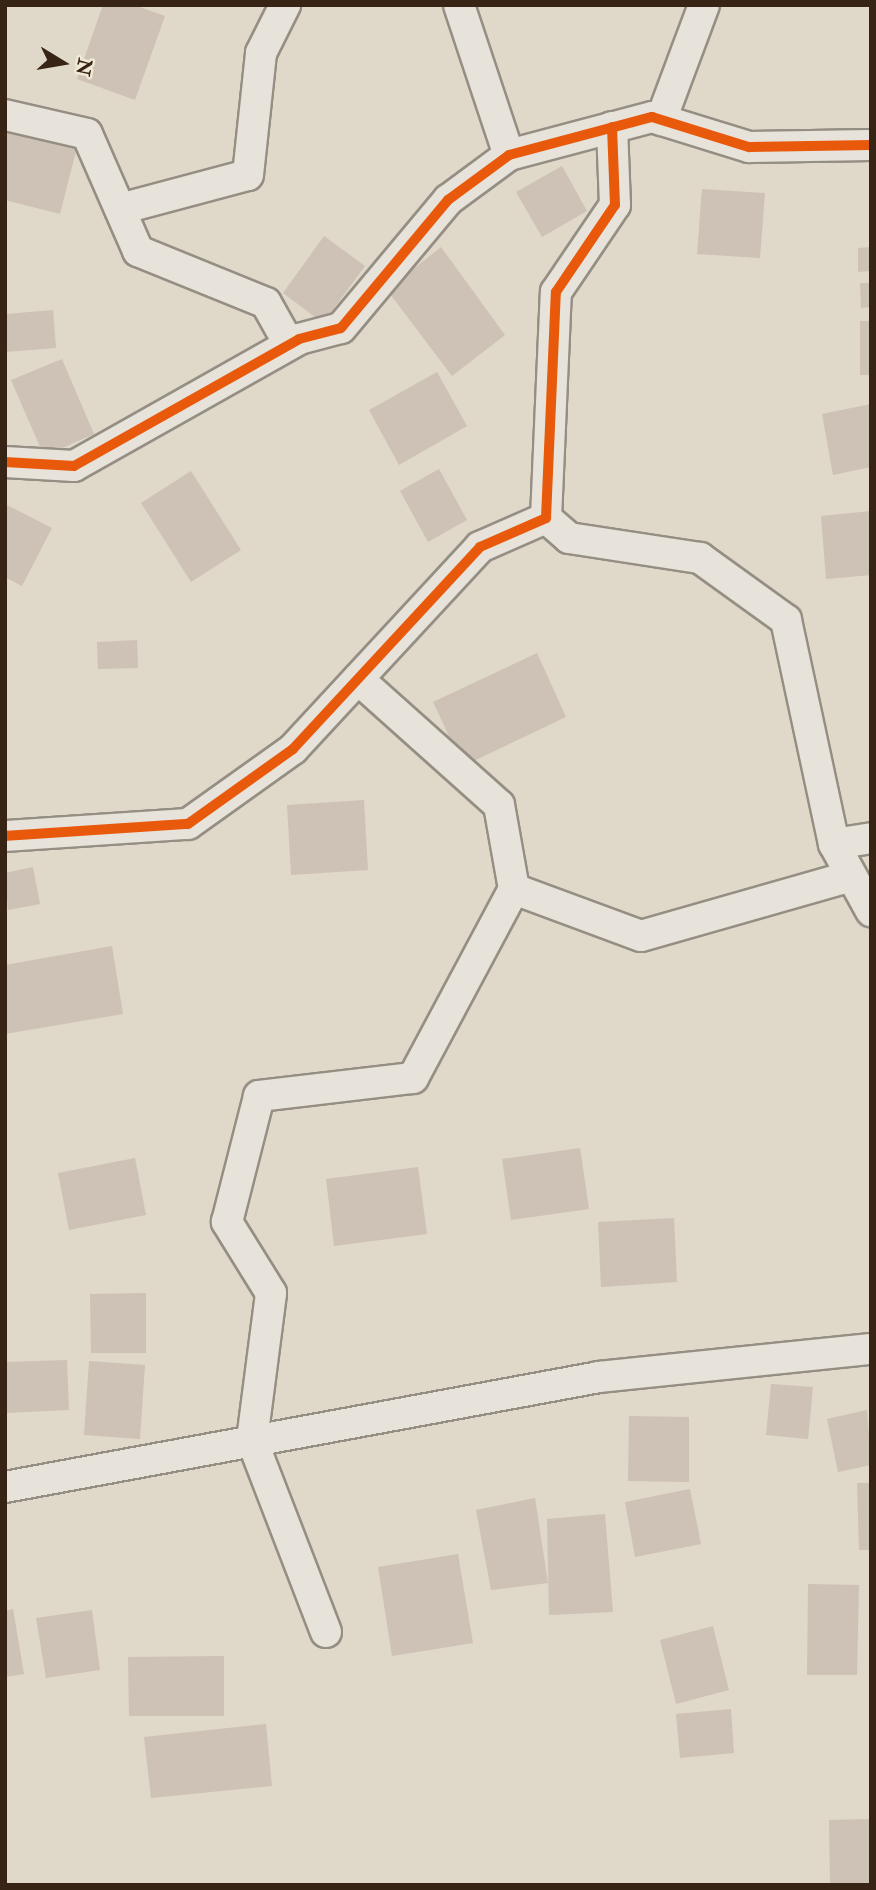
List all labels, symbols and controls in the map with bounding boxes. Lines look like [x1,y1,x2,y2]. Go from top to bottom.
north arrow [28,28,98,98]
text: N [70,56,97,78]

